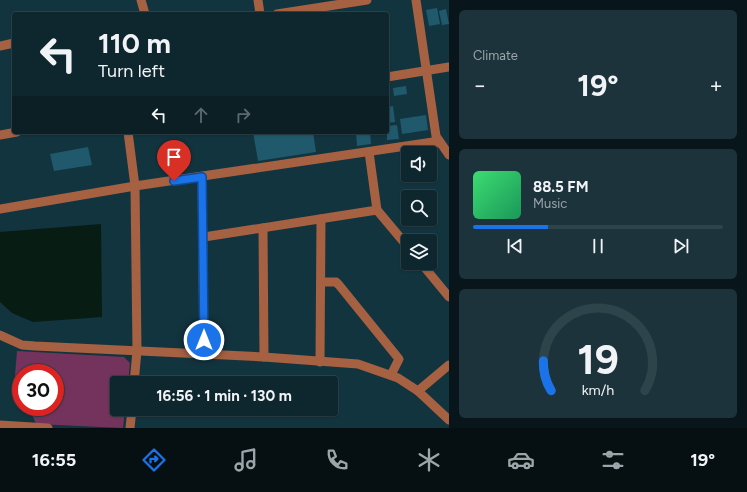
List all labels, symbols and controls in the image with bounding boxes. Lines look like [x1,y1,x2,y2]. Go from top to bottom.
text: 110 m [98,26,171,60]
icon: left [32,28,84,80]
text: Climate [473,48,518,63]
text: Turn left [98,60,165,82]
text: 19° [577,67,619,104]
text: − [473,72,487,99]
text: + [709,72,723,99]
icon: left [148,104,170,126]
icon: ahead [190,104,212,126]
icon: right [232,104,254,126]
pin [157,140,191,181]
icon: arrive [163,146,185,168]
map controls [401,146,437,270]
button: sound [401,146,437,182]
text: 88.5 FM [533,178,589,196]
button: search [401,190,437,226]
text: Music [533,196,567,211]
button: layers [401,234,437,270]
icon: previous [504,235,526,257]
icon: pause [587,235,609,257]
icon: next [670,235,692,257]
position arrow [183,319,225,361]
text: 19 [577,334,619,384]
speed limit sign: 30 [12,364,64,416]
text: km/h [582,381,614,399]
text: 16:56 · 1 min · 130 m [156,387,292,405]
icon: directions [140,446,168,474]
icon: music [232,446,260,474]
icon: phone [323,446,351,474]
icon: climate [415,446,443,474]
icon: car [507,446,535,474]
icon: filters [599,446,627,474]
text: 16:55 [32,449,76,471]
text: 19° [690,449,715,471]

